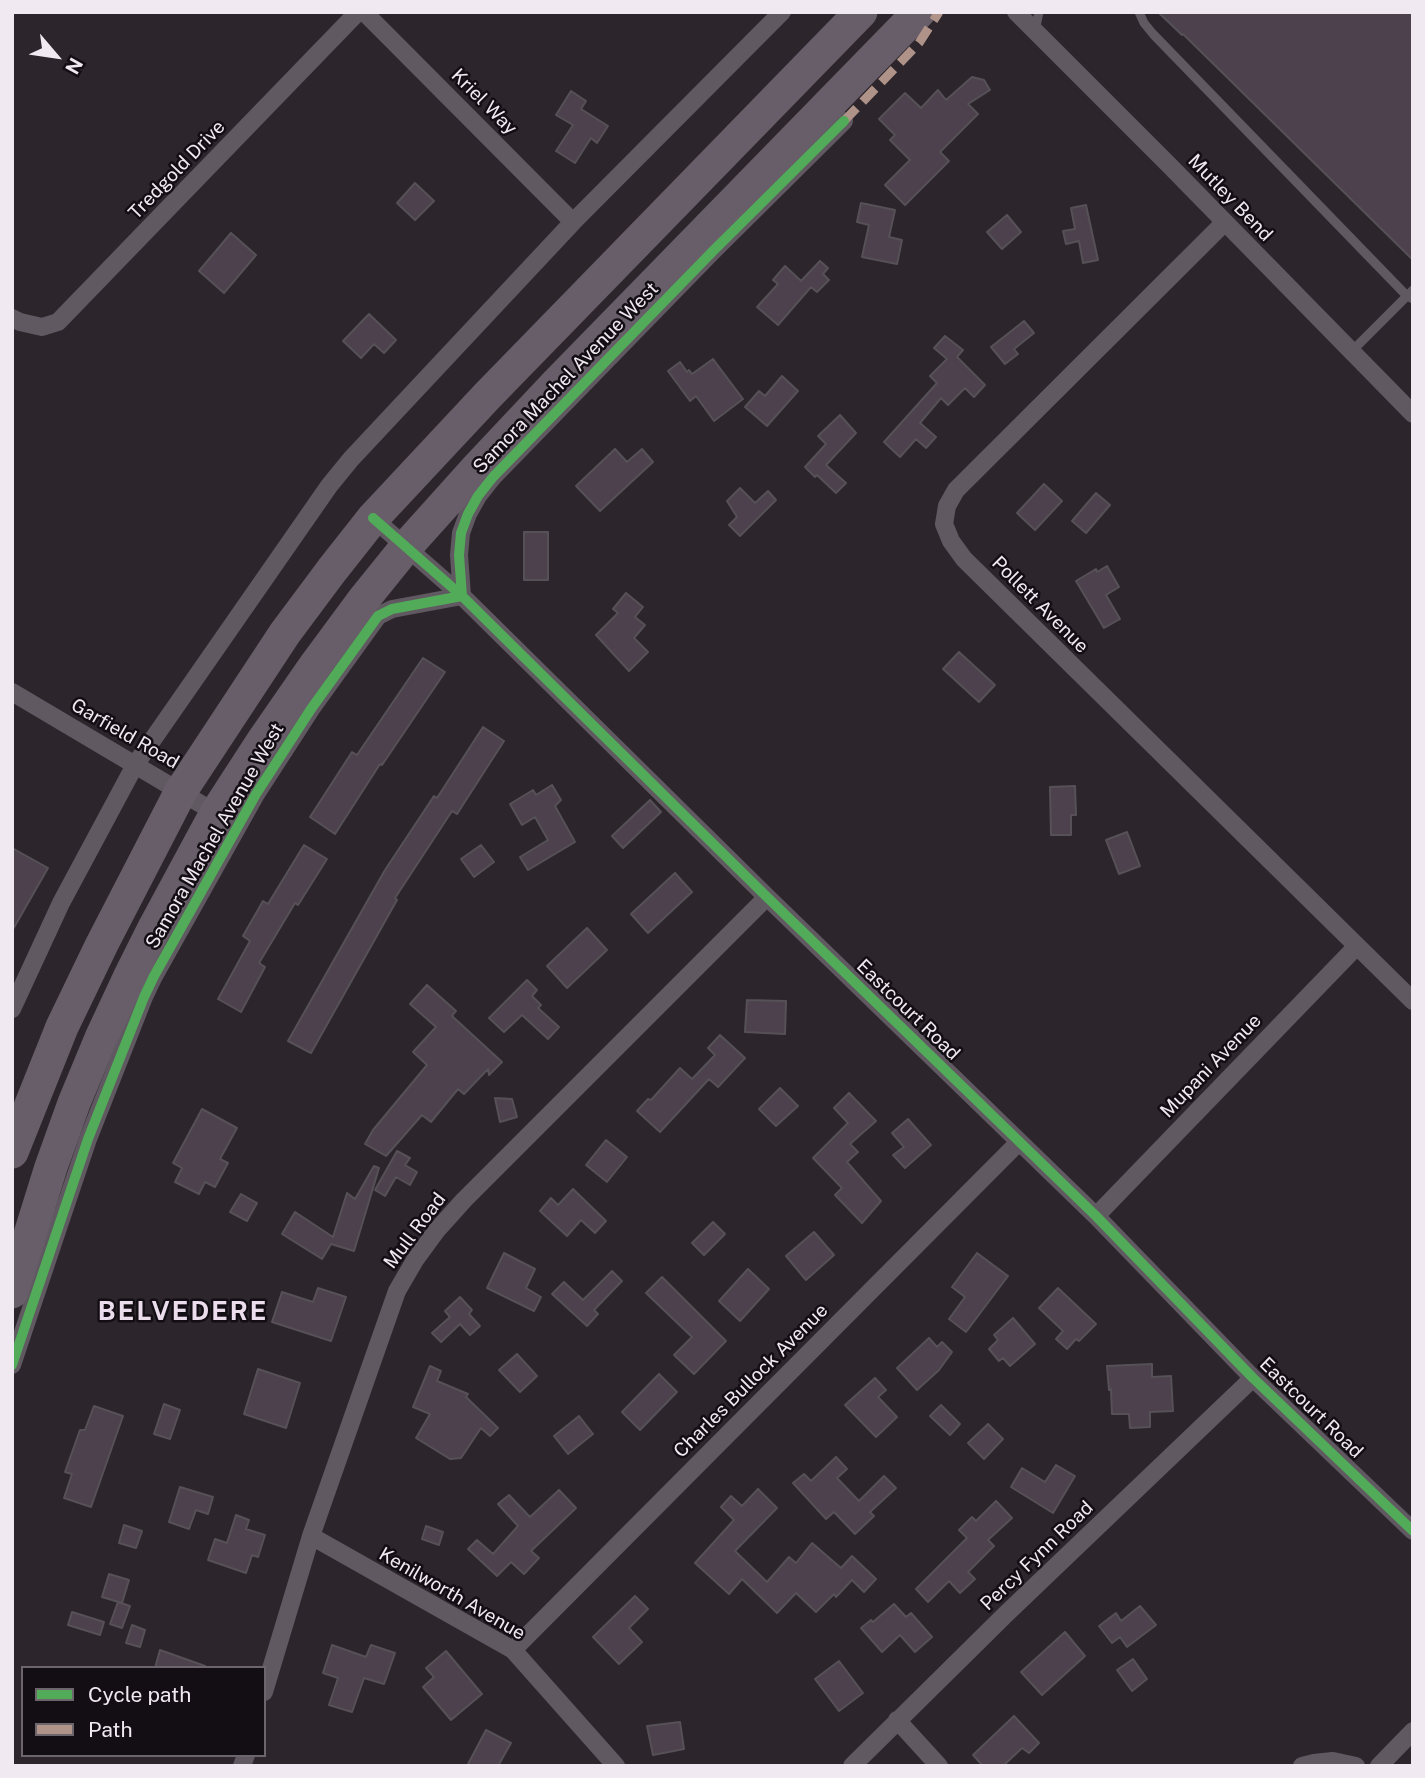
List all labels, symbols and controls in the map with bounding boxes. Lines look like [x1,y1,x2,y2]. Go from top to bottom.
north arrow [21,21,91,91]
text: N [61,54,88,78]
street label: Kriel Way [446,64,522,140]
street label: Tredgold Drive [124,116,230,224]
street label: Mutley Bend [1183,150,1277,246]
street label: Samora Machel Avenue West [469,278,663,478]
street label: Pollett Avenue [987,552,1093,658]
street label: Garfield Road [67,694,183,774]
street label: Samora Machel Avenue West [141,719,289,953]
street label: Eastcourt Road [852,955,964,1065]
street label: Mupani Avenue [1156,1009,1266,1123]
street label: Mull Road [379,1189,451,1273]
district label: BELVEDERE [99,1296,267,1328]
street label: Charles Bullock Avenue [669,1299,833,1463]
street label: Eastcourt Road [1255,1353,1367,1463]
street label: Percy Fynn Road [976,1496,1098,1616]
street label: Kenilworth Avenue [375,1543,529,1645]
legend [21,1666,266,1757]
text: Cycle path [88,1682,191,1707]
text: Path [88,1717,133,1742]

